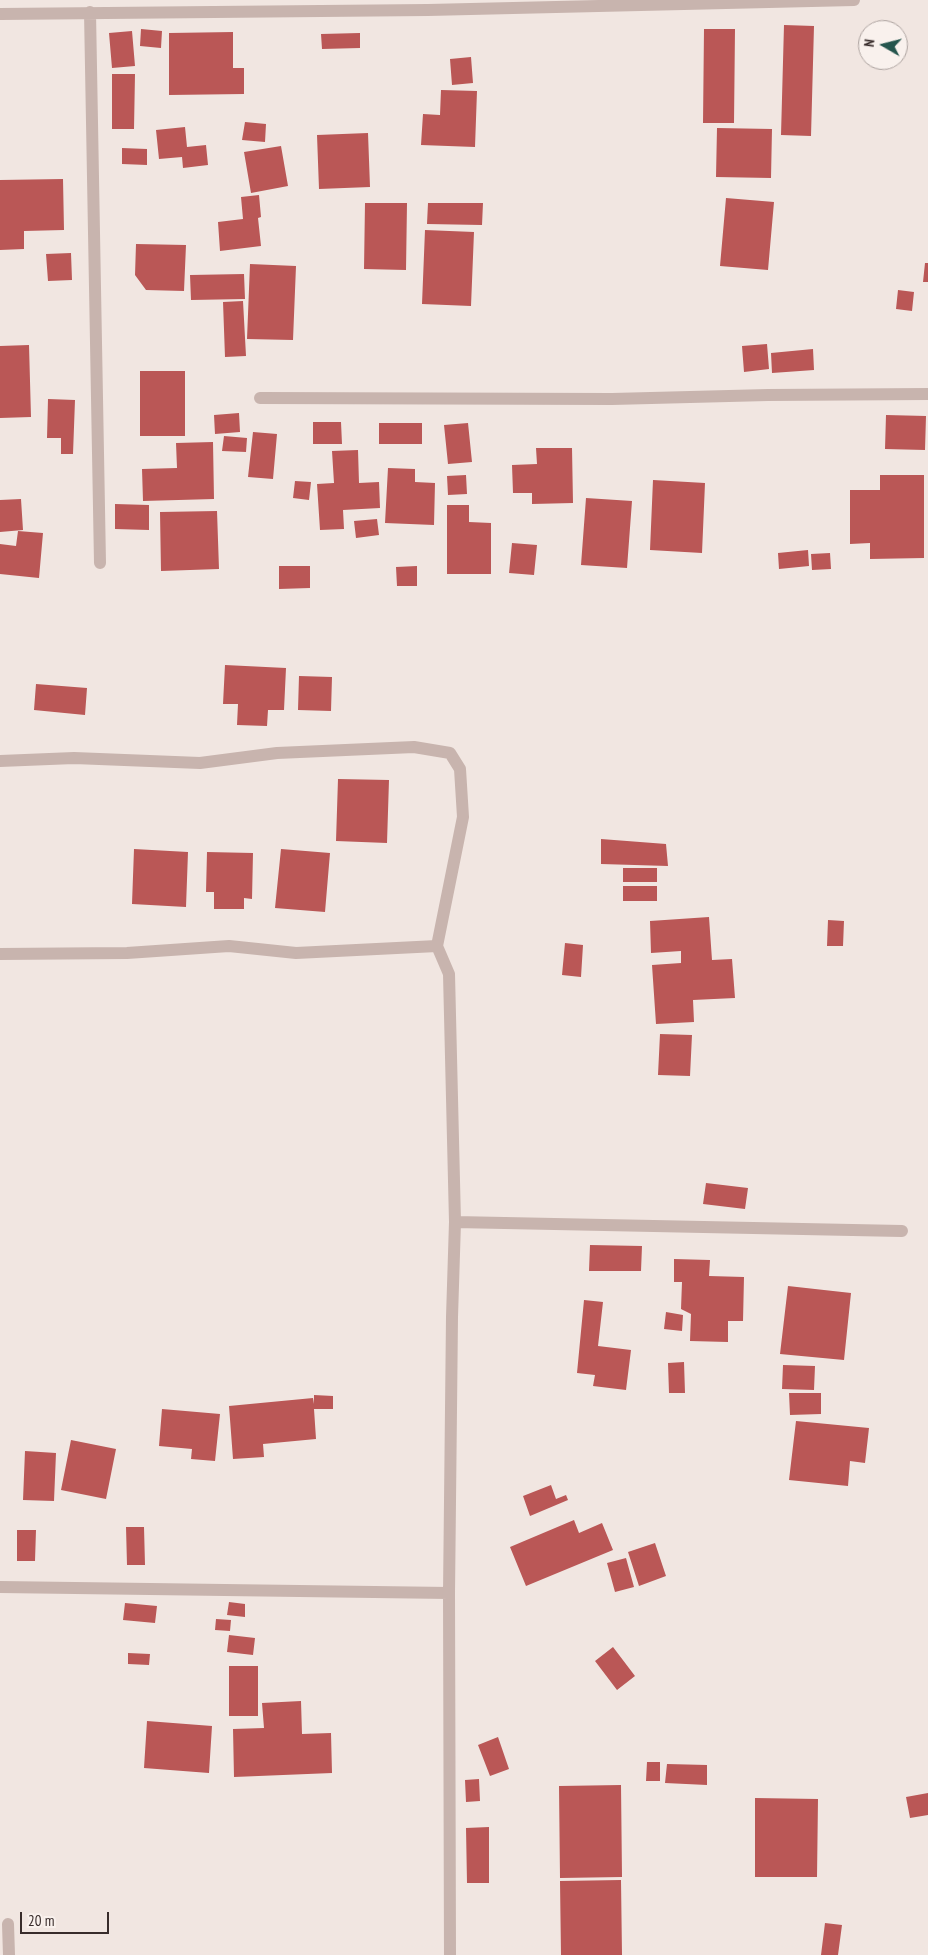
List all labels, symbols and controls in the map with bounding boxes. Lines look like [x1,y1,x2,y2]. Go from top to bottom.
north arrow [858,20,908,70]
text: N [860,38,879,48]
scale bar [22,1902,111,1934]
text: 20 m [28,1911,54,1930]

